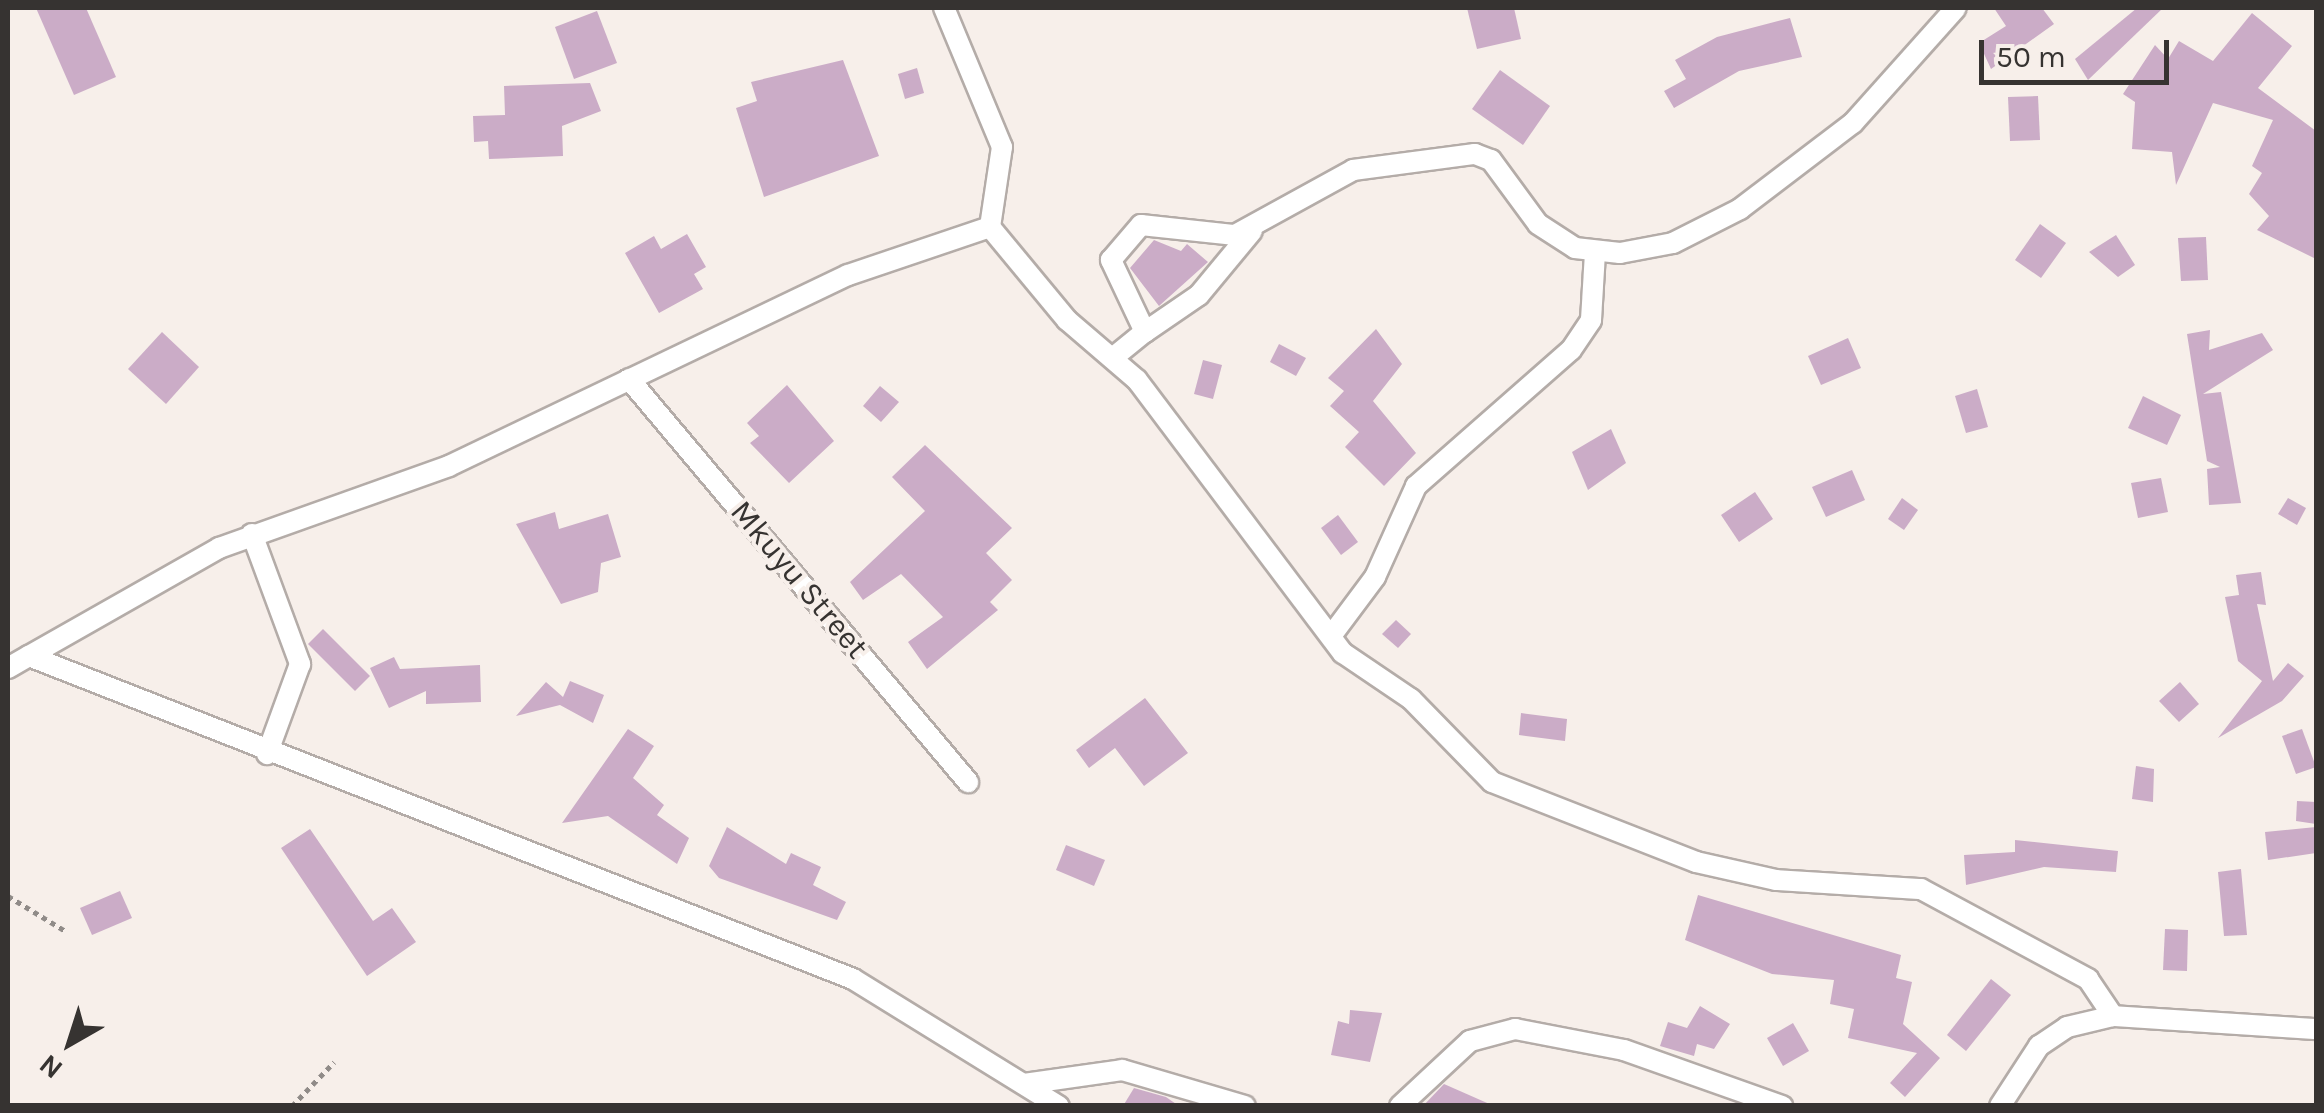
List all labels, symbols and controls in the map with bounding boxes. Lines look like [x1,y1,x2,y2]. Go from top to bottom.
scale bar [1984,20,2174,82]
text: 50 m [1996,39,2066,75]
street label: Mkuyu Street [722,493,876,667]
north arrow [20,993,120,1093]
text: N [33,1048,69,1086]

